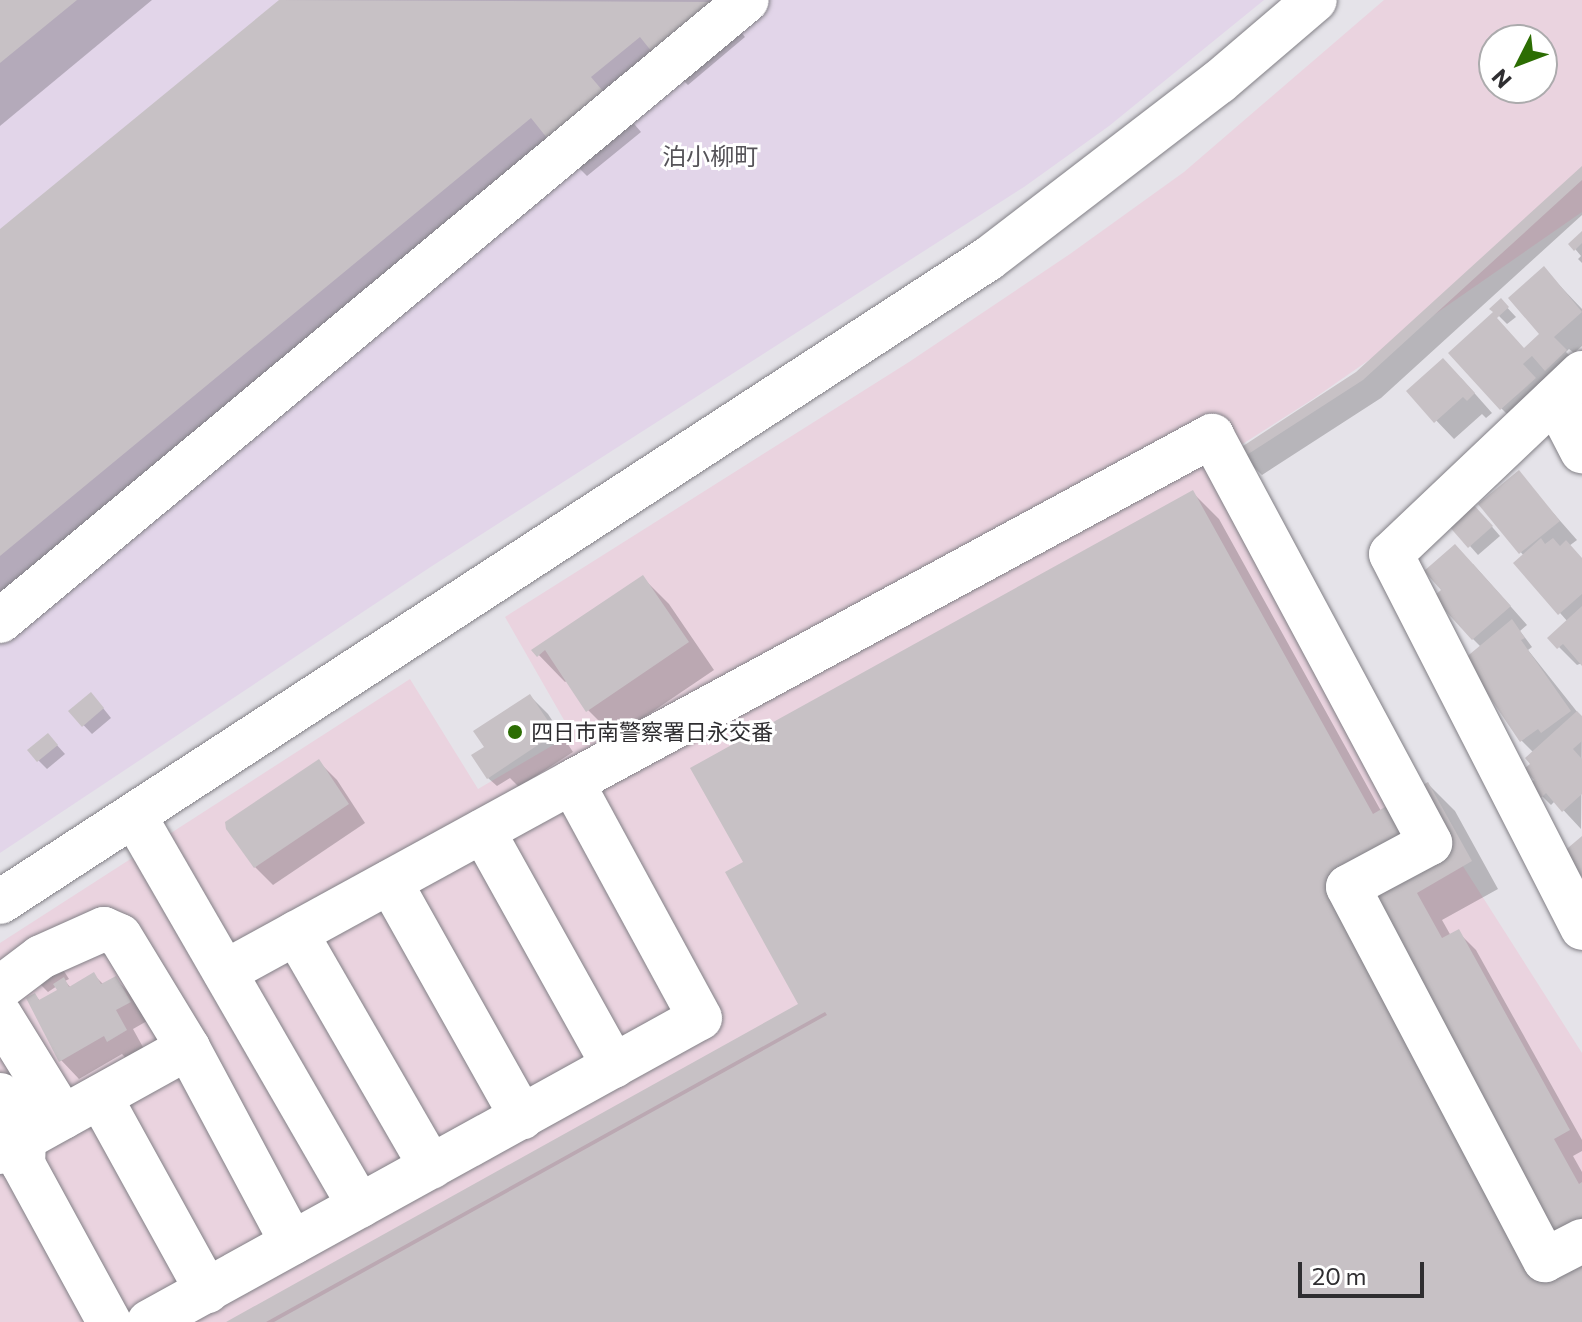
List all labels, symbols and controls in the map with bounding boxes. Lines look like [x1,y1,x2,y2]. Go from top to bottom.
north arrow [1478,24,1558,104]
text: N [1486,64,1517,94]
district label: 泊小柳町 [662,142,758,170]
place label: 四日市南警察署日永交番 [531,719,773,745]
marker: 四日市南警察署日永交番 [506,723,524,741]
scale bar [1302,1246,1428,1296]
text: 20 m [1312,1261,1366,1290]

